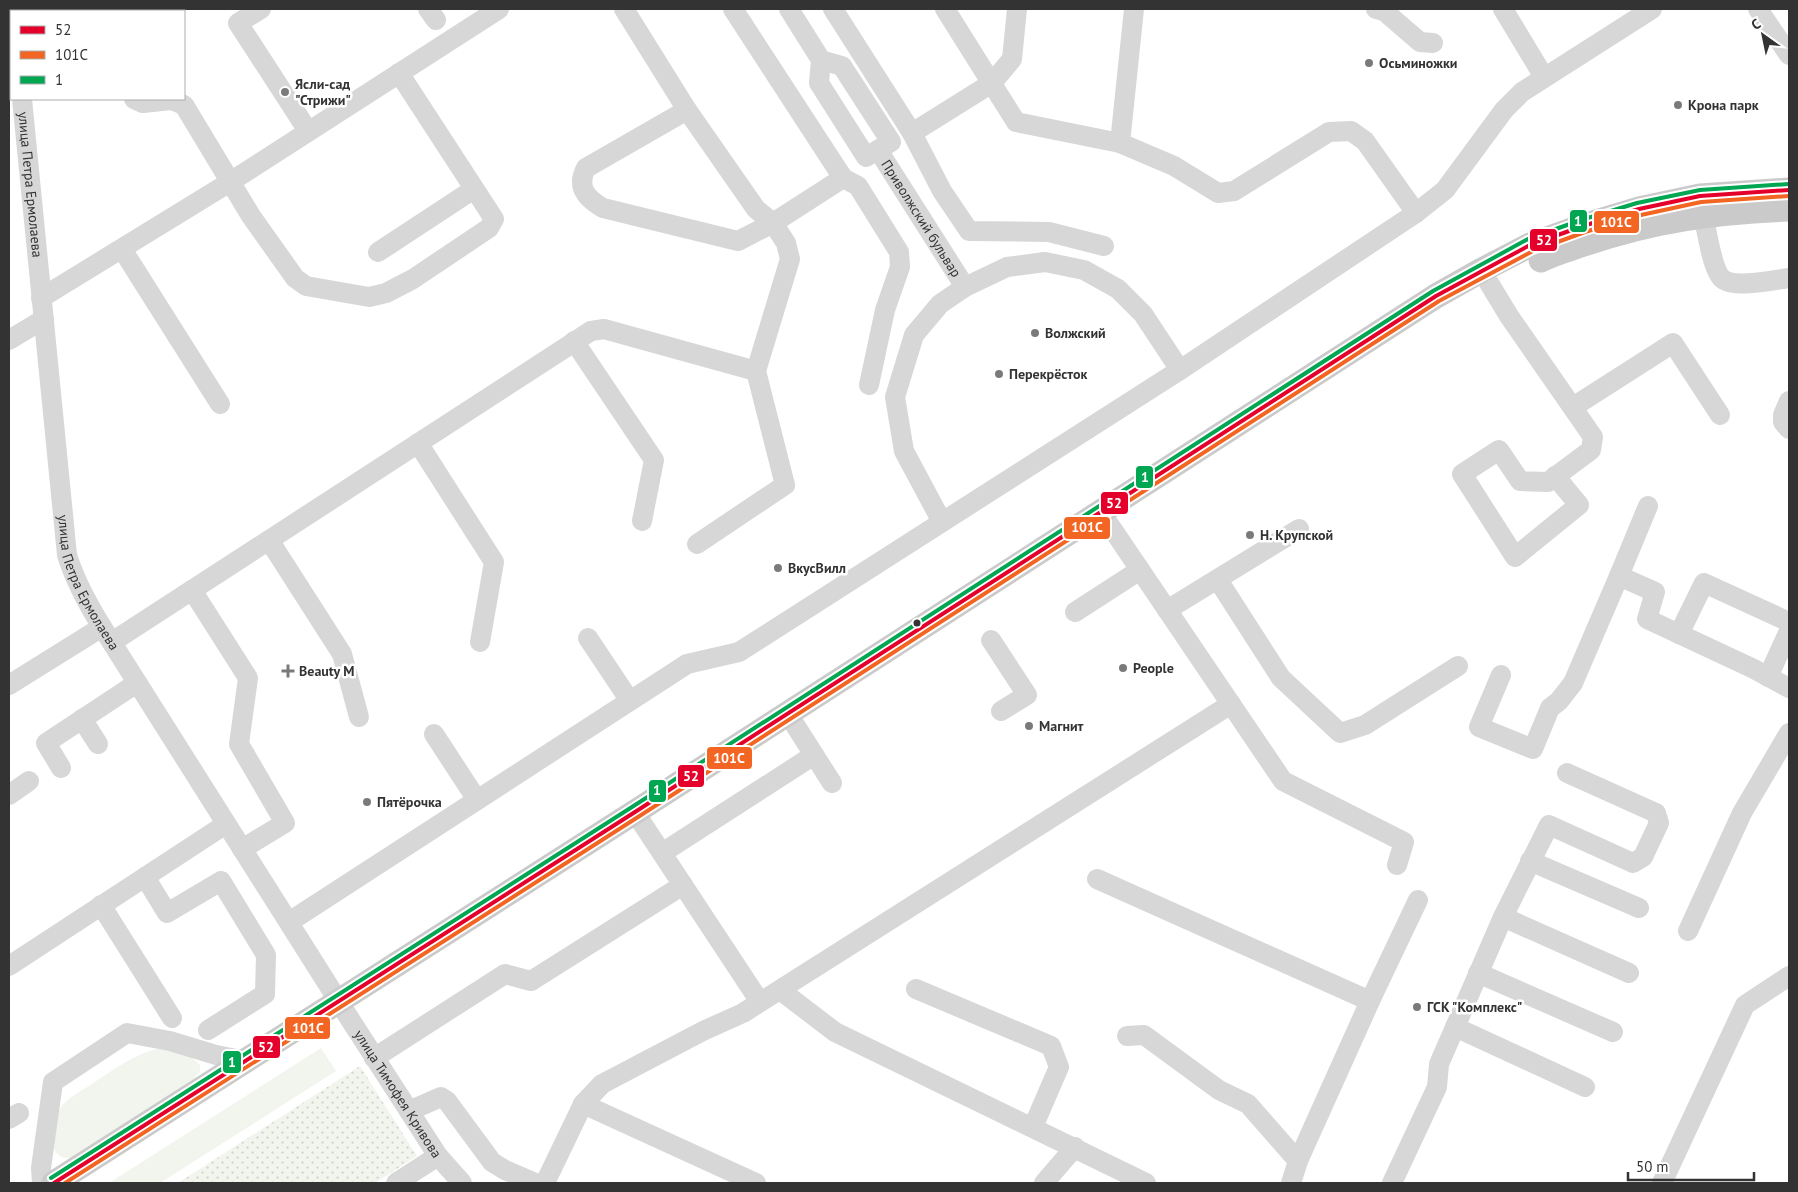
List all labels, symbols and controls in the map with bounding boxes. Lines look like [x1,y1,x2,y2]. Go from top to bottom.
legend [10,10,185,100]
north arrow [1738,10,1788,60]
text: С [1748,14,1764,34]
text: 52 [55,20,71,39]
text: 101С [55,45,88,64]
place label: Осьминожки [1379,54,1457,72]
marker: Осьминожки [1363,57,1375,69]
text: 1 [55,70,63,89]
place label: Ясли-сад "Стрижи" [295,75,351,109]
marker: Ясли-сад "Стрижи" [279,86,291,98]
place label: Крона парк [1688,96,1759,114]
marker: Крона парк [1672,99,1684,111]
street label: улица Петра Ермолаева [14,111,47,258]
street label: Приволжский бульвар [877,156,965,281]
line badge: 1 [1569,209,1588,233]
line badge: 101С [1593,210,1640,234]
text: 1 [1574,212,1582,230]
text: 101С [1600,213,1632,231]
line badge: 52 [1529,228,1558,252]
text: 52 [1536,231,1552,249]
place label: Волжский [1045,324,1106,342]
marker: Волжский [1029,327,1041,339]
place label: Перекрёсток [1009,365,1087,383]
marker: Перекрёсток [993,368,1005,380]
line badge: 1 [1135,465,1154,489]
text: 1 [1141,468,1149,486]
line badge: 52 [1100,491,1129,515]
text: 52 [1106,494,1122,512]
street label: улица Петра Ермолаева [54,514,123,654]
line badge: 101С [1063,516,1111,540]
text: 101С [1071,518,1103,536]
place label: Н. Крупской [1260,526,1333,544]
marker: Н. Крупской [1244,529,1256,541]
place label: ВкусВилл [788,559,846,577]
marker: ВкусВилл [772,562,784,574]
unlabelled marker [912,618,922,628]
place label: People [1133,659,1174,677]
place label: Beauty M [299,662,354,680]
marker: People [1117,662,1129,674]
marker: Beauty M [281,664,295,678]
place label: Магнит [1039,717,1084,735]
marker: Магнит [1023,720,1035,732]
line badge: 101С [706,746,753,770]
text: 101С [713,749,745,767]
line badge: 52 [677,764,705,788]
text: 52 [683,767,699,785]
line badge: 1 [648,779,667,803]
text: 1 [653,781,661,799]
place label: Пятёрочка [377,793,442,811]
marker: Пятёрочка [361,796,373,808]
place label: ГСК "Комплекс" [1427,998,1522,1016]
marker: ГСК "Комплекс" [1411,1001,1423,1013]
line badge: 101С [284,1016,331,1040]
text: 101С [292,1019,324,1037]
street label: улица Тимофея Кривова [350,1026,446,1161]
line badge: 52 [252,1035,281,1059]
text: 52 [258,1038,274,1056]
line badge: 1 [222,1050,242,1074]
text: 1 [228,1053,236,1071]
scale bar [1628,1150,1754,1182]
text: 50 m [1636,1157,1669,1176]

